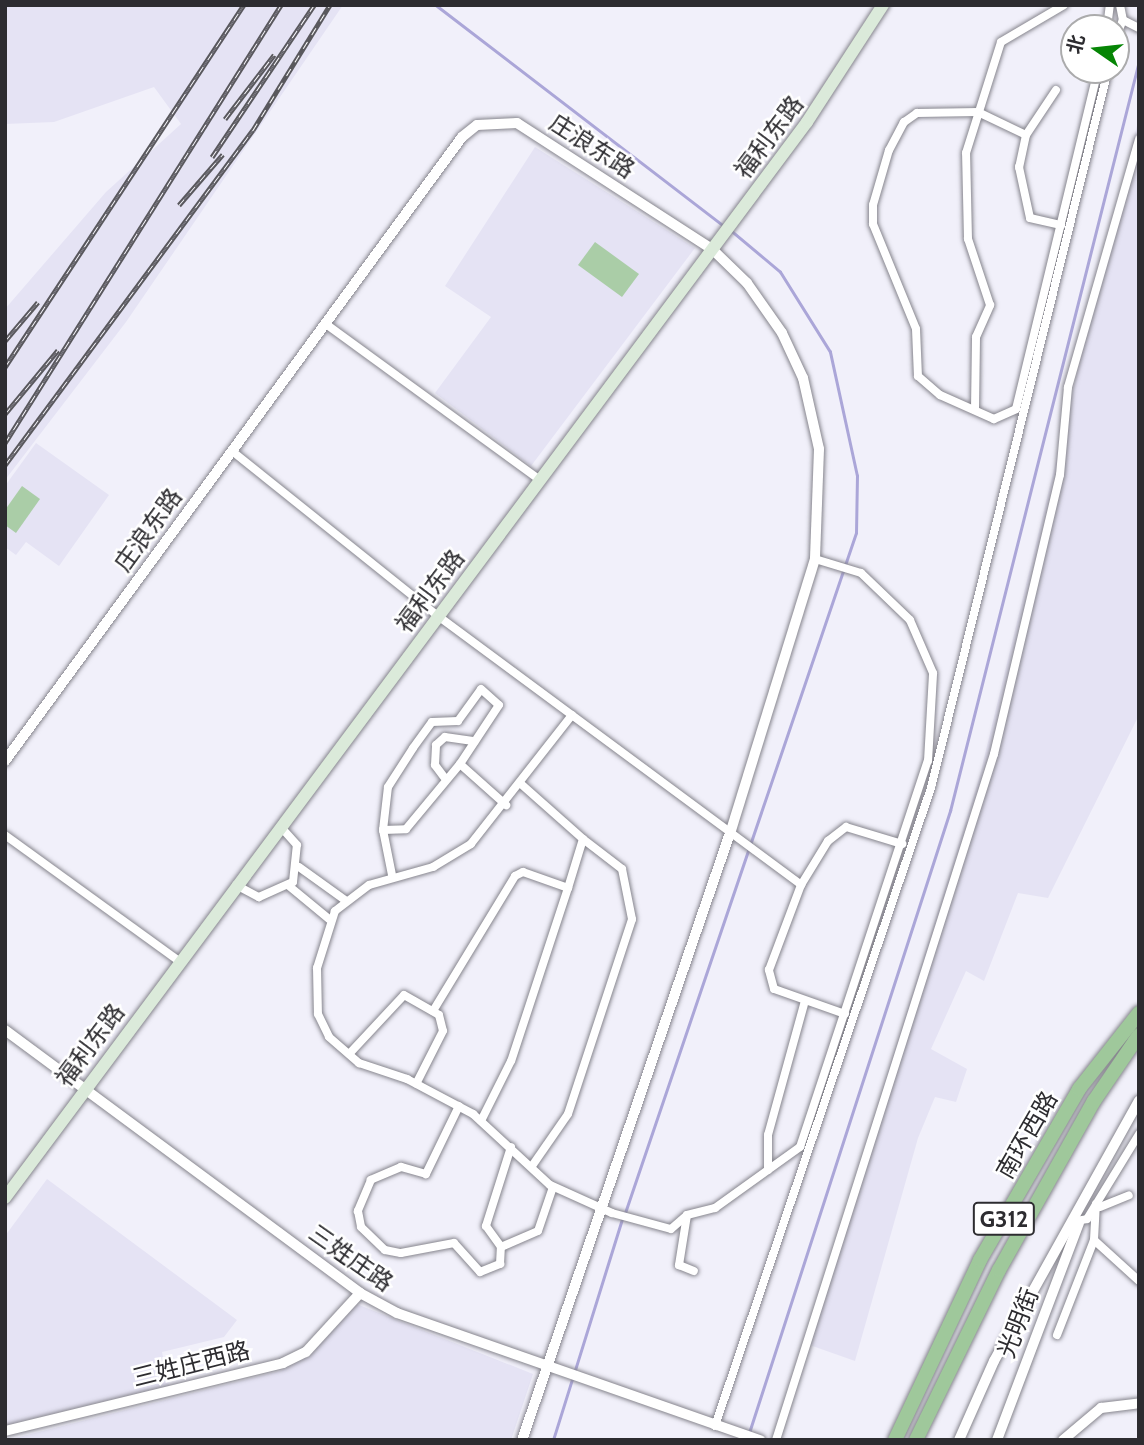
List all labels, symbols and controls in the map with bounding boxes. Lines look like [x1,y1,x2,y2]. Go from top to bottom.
north arrow [1060,14,1130,84]
text: 北 [1063,32,1090,56]
street label: 福利东路 [729,90,809,184]
street label: 庄浪东路 [544,108,640,184]
street label: 庄浪东路 [108,483,188,577]
street label: 福利东路 [390,544,470,638]
street label: 福利东路 [50,998,130,1092]
street label: 南环西路 [991,1086,1063,1184]
road number: G312 [972,1200,1036,1238]
street label: 三姓庄路 [303,1219,399,1297]
street label: 光明街 [992,1284,1044,1362]
street label: 三姓庄西路 [129,1336,253,1392]

